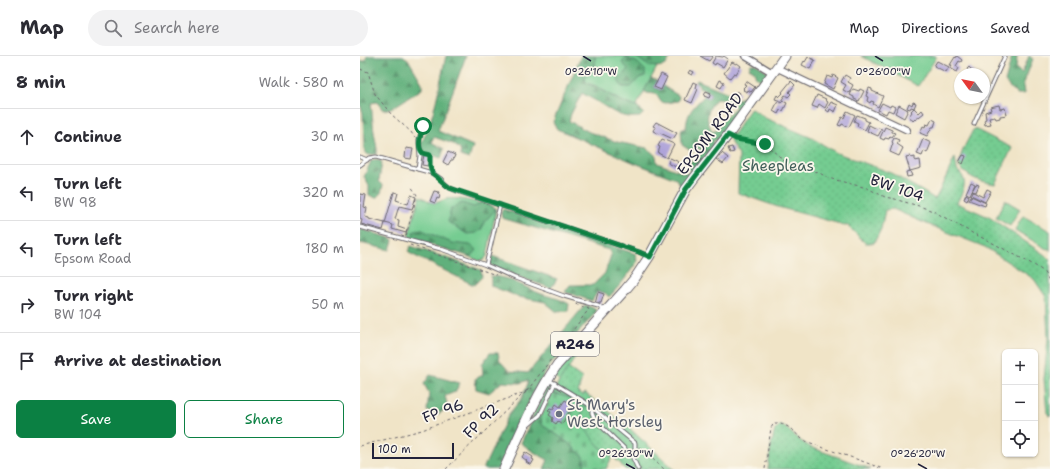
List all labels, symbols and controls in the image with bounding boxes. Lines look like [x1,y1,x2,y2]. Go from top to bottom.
search box [88,10,368,46]
text: Map [20,15,64,40]
icon: search [102,17,124,39]
text: Search here [134,18,220,38]
text: Map [850,19,880,37]
text: Directions [902,19,968,37]
text: Saved [990,19,1030,37]
text: 0°26'10"W [565,65,618,78]
text: 0°26'00"W [855,65,911,78]
north arrow [954,68,990,104]
text: 8 min [16,71,66,93]
text: Walk · 580 m [259,74,344,91]
street label: EPSOM ROAD [673,89,747,179]
route start [414,117,432,135]
icon: ahead [16,126,38,148]
text: Continue [54,127,122,147]
text: 30 m [310,128,344,145]
route end [756,135,774,153]
park label: Sheepleas [742,156,814,176]
street label: BW 104 [868,170,926,206]
text: Turn left [54,174,122,194]
icon: left [16,182,38,204]
text: 320 m [302,184,344,201]
text: BW 98 [54,194,97,211]
text: Turn left [54,230,122,250]
icon: left [16,238,38,260]
text: 180 m [305,240,344,257]
text: Epsom Road [54,250,131,267]
text: Turn right [54,286,134,306]
icon: right [16,294,38,316]
text: 50 m [311,296,344,313]
text: BW 104 [54,306,102,323]
road number: A246 [551,332,599,356]
map controls [1002,349,1038,457]
button: + [1002,349,1038,385]
icon: arrive [16,350,38,372]
text: Arrive at destination [54,351,222,371]
button: − [1002,385,1038,421]
street label: FP 96 [420,394,466,428]
place label: St Mary's West Horsley [567,395,663,432]
street label: FP 92 [459,399,503,443]
button: Save [16,400,176,438]
button: Share [184,400,344,438]
marker: St Mary's West Horsley [554,409,564,419]
button: locate [1002,421,1038,457]
scale bar [372,441,454,460]
text: 100 m [378,442,411,457]
text: 0°26'30"W [598,447,654,460]
text: 0°26'20"W [891,447,946,460]

